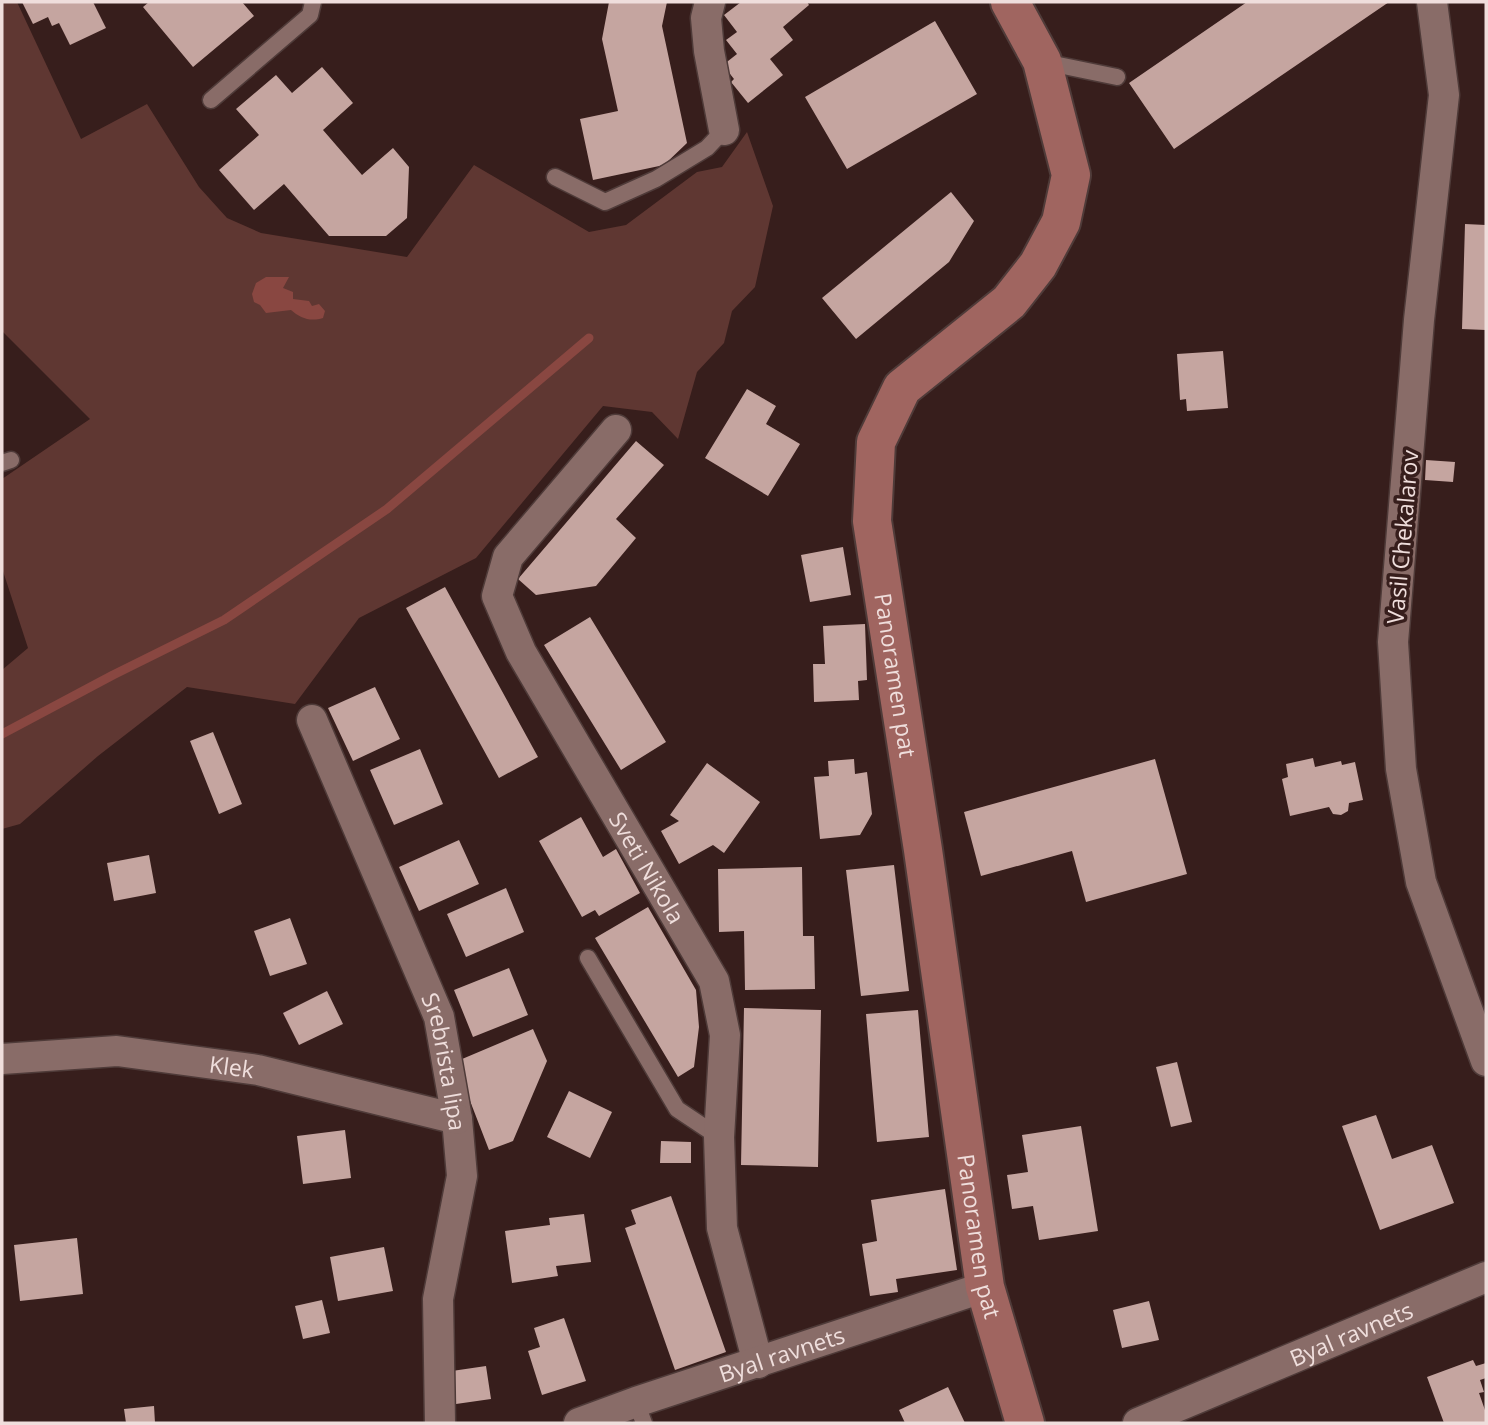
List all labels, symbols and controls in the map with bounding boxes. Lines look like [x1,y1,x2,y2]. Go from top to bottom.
street label: Vasil Chekalarov [1378,448,1426,625]
street label: Panoramen pat [867,591,924,760]
street label: Sveti Nikola [602,806,693,929]
street label: Srebrista lipa [414,987,474,1132]
street label: Klek [207,1048,256,1085]
street label: Panoramen pat [950,1152,1009,1322]
street label: Byal ravnets [1284,1294,1418,1374]
street label: Byal ravnets [714,1318,849,1390]

